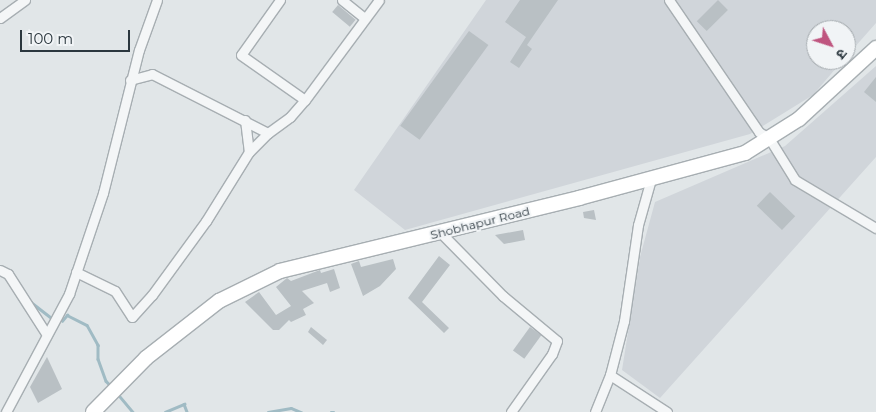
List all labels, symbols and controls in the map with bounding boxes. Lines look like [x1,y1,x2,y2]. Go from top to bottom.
scale bar [22,20,132,52]
north arrow [806,20,856,70]
text: 100 m [28,29,73,48]
text: उ [832,45,851,63]
street label: Shobhapur Road [429,204,531,242]

